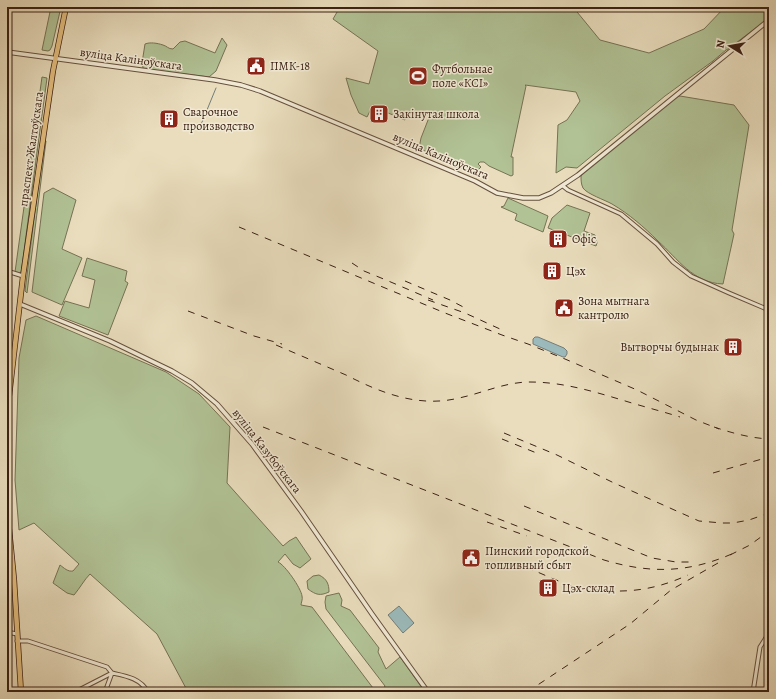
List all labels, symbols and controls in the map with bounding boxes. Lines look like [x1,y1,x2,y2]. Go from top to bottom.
north arrow [710,26,750,66]
text: N [713,39,729,50]
street label: вуліца Каліноўскага [79,44,183,74]
public building icon: ПМК-18 [245,55,267,77]
place label: ПМК-18 [270,58,310,74]
place label: Футбольнае поле «КСІ» [432,61,493,91]
sports icon: Футбольнае поле «КСІ» [407,65,429,87]
street label: праспект Жалтоўскага [15,90,47,208]
building icon: Закінутая школа [368,103,390,125]
place label: Сварочное производство [183,104,254,134]
place label: Закінутая школа [393,106,480,122]
building icon: Сварочное производство [158,108,180,130]
street label: вуліца Каліноўскага [391,129,492,184]
building icon: Офіс [547,228,569,250]
place label: Офіс [572,231,596,247]
building icon: Цэх [541,260,563,282]
place label: Цэх [566,263,586,279]
place label: Зона мытнага кантролю [578,293,650,323]
public building icon: Зона мытнага кантролю [553,297,575,319]
building icon: Вытворчы будынак [722,336,744,358]
place label: Вытворчы будынак [620,339,719,355]
street label: вуліца Казубоўскага [229,405,305,497]
place label: Пинский городской топливный сбыт [485,543,589,573]
public building icon: Пинский городской топливный сбыт [460,547,482,569]
building icon: Цэх-склад [537,577,559,599]
place label: Цэх-склад [562,580,615,596]

